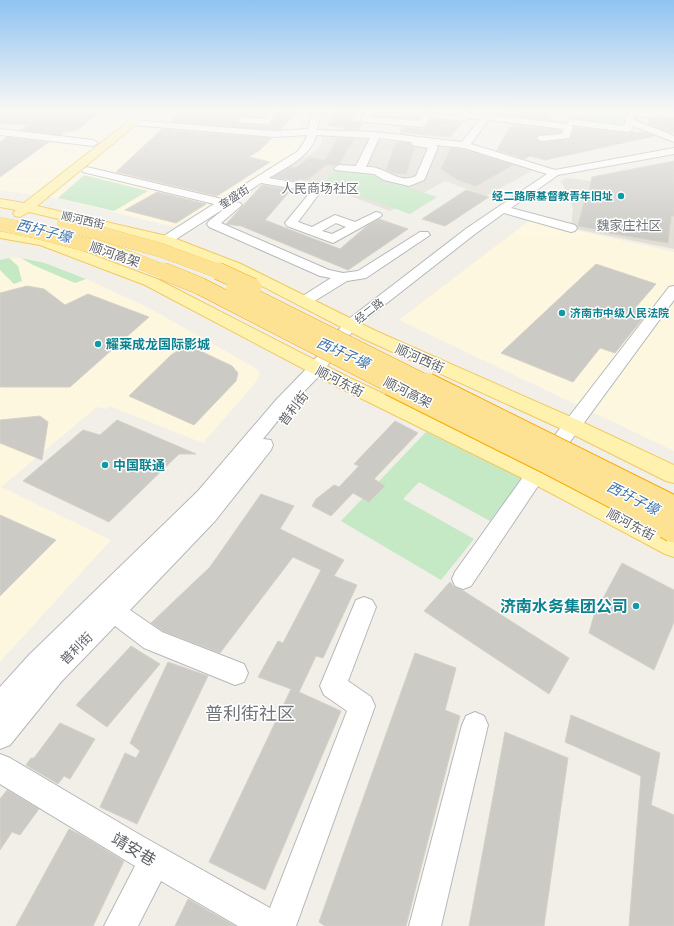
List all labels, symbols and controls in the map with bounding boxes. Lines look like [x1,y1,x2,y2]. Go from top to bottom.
district label: 人民商场社区 [281,181,359,195]
street label: 奎盛街 [217,183,251,211]
place label: 经二路原基督教青年旧址 [492,190,613,202]
marker: 经二路原基督教青年旧址 [616,191,626,201]
street label: 顺河西街 [60,209,106,231]
water label: 西圩子壕 [15,216,76,246]
district label: 魏家庄社区 [596,218,662,232]
street label: 顺河高架 [88,239,142,269]
street label: 经二路 [352,296,386,326]
place label: 济南市中级人民法院 [570,307,669,319]
marker: 济南市中级人民法院 [557,308,567,318]
water label: 西圩子壕 [314,334,375,373]
place label: 耀莱成龙国际影城 [106,337,210,351]
marker: 耀莱成龙国际影城 [93,339,103,349]
street label: 顺河西街 [393,341,447,375]
street label: 顺河东街 [314,363,366,399]
street label: 顺河高架 [382,374,434,410]
street label: 普利街 [275,388,311,428]
place label: 中国联通 [113,458,165,472]
marker: 中国联通 [100,460,110,470]
water label: 西圩子壕 [604,478,664,519]
street label: 顺河东街 [605,506,657,542]
place label: 济南水务集团公司 [500,597,628,615]
marker: 济南水务集团公司 [631,601,641,611]
street label: 普利街 [57,629,95,667]
district label: 普利街社区 [205,703,295,723]
street label: 靖安巷 [109,829,159,869]

